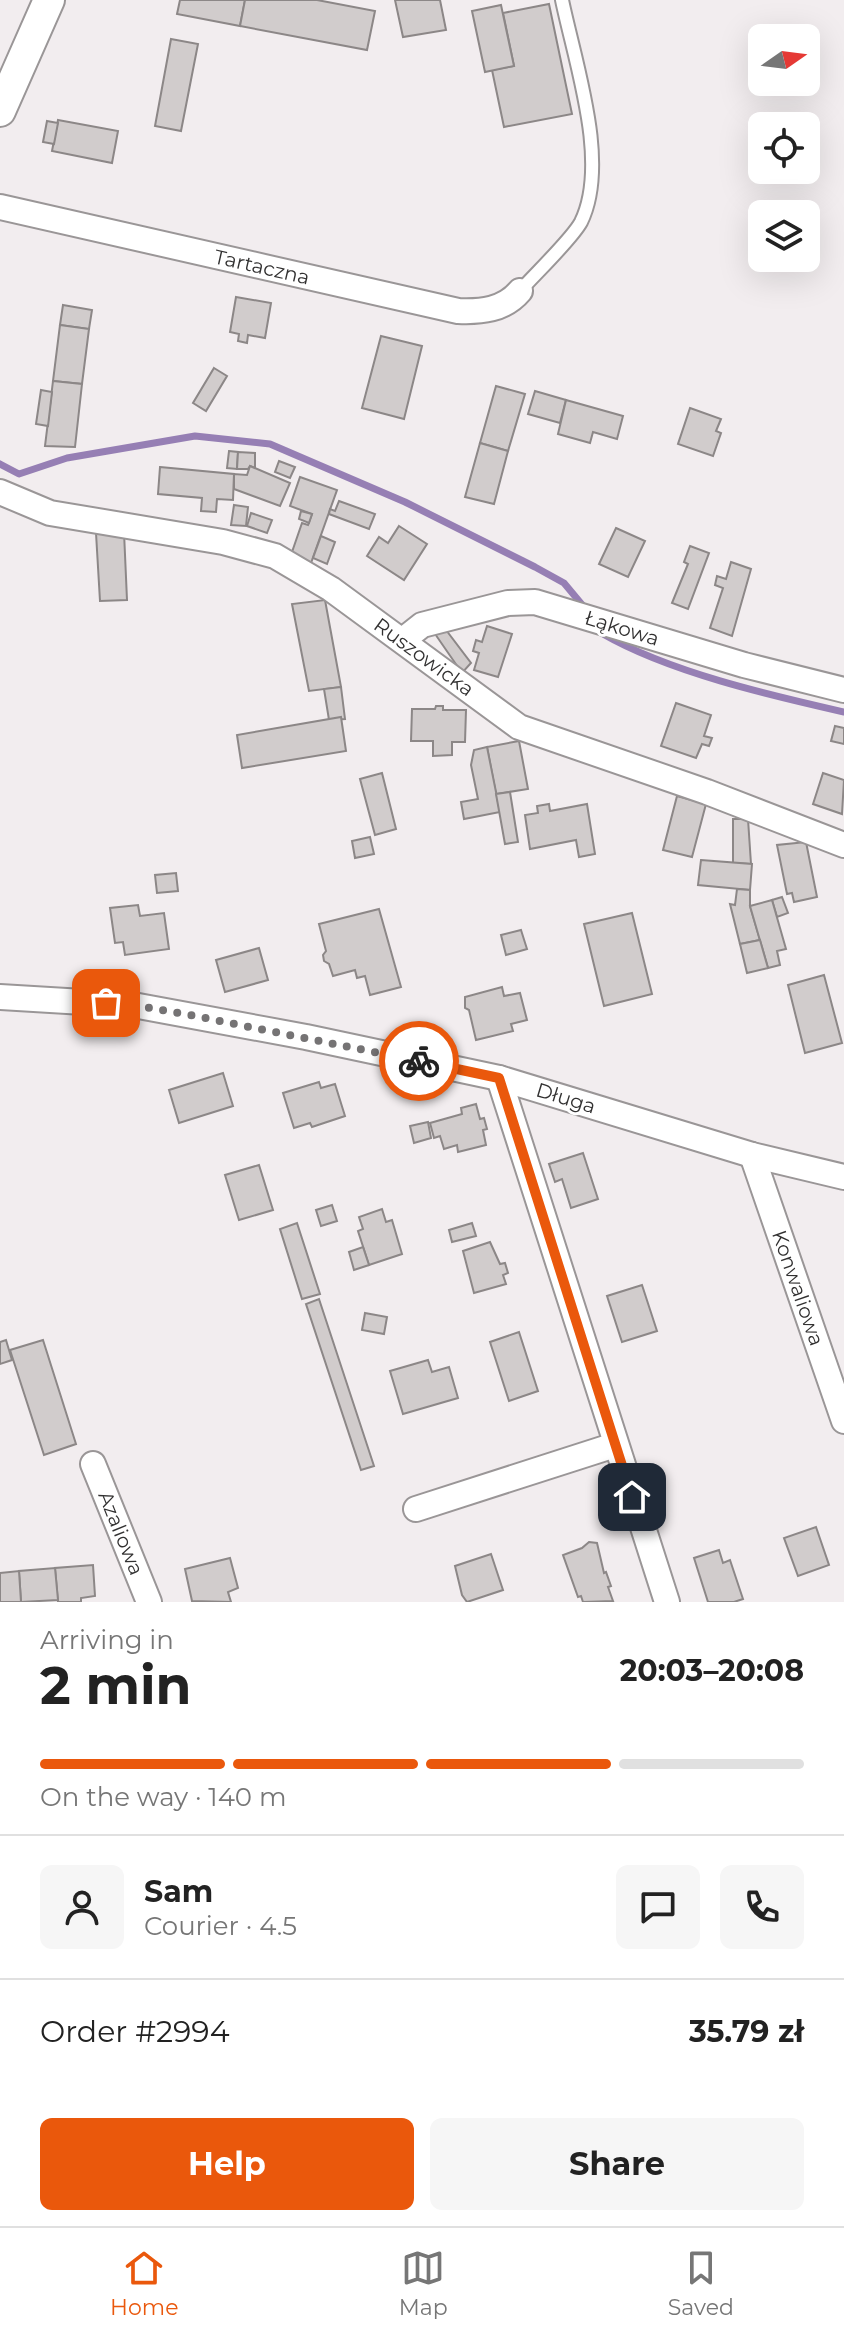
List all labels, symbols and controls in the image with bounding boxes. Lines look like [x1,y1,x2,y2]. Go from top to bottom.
north arrow [748,24,820,96]
map controls [748,24,820,272]
button: locate [748,112,820,184]
button: layers [748,200,820,272]
street label: Tartaczna [212,244,312,290]
street label: Łąkowa [582,605,662,651]
street label: Ruszowicka [369,613,479,701]
pin [72,969,140,1037]
icon: bag [84,981,128,1025]
courier [379,1021,459,1101]
icon: bike [397,1039,441,1083]
street label: Długa [533,1078,599,1118]
street label: Konwaliowa [767,1227,829,1349]
pin [598,1463,666,1531]
icon: home [610,1475,654,1519]
street label: Azaliowa [93,1488,149,1578]
text: Arriving in [40,1624,174,1656]
text: 20:03–20:08 [620,1652,804,1689]
text: 2 min [40,1654,192,1717]
text: On the way · 140 m [40,1781,286,1813]
button: person [40,1865,124,1949]
button: chat [616,1865,700,1949]
button: phone [720,1865,804,1949]
text: Sam [144,1873,213,1910]
text: Courier · 4.5 [144,1910,297,1942]
text: Order #2994 [40,2013,229,2050]
text: 35.79 zł [689,2013,804,2050]
button: Help [40,2118,414,2210]
button: Share [430,2118,804,2210]
tab: Home [110,2246,178,2321]
tab: Map [399,2246,448,2321]
tab: Saved [668,2246,734,2321]

